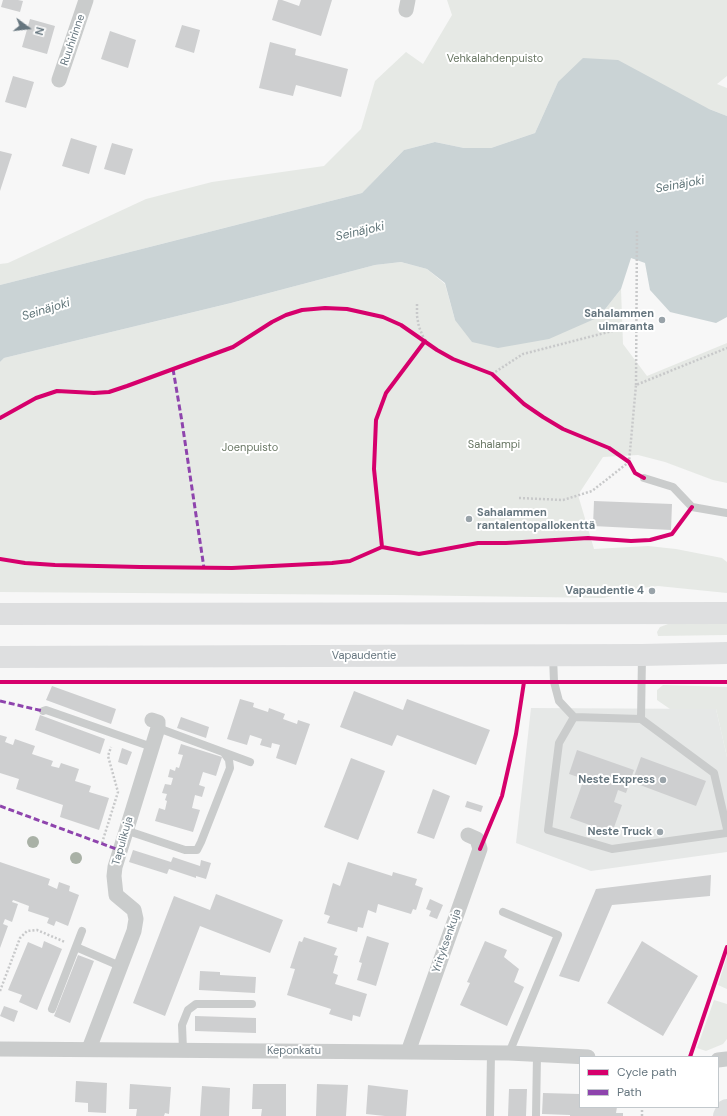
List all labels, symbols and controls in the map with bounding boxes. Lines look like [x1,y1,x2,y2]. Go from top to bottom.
north arrow [8,8,48,48]
street label: Ruuhirinne [58,12,88,68]
text: N [32,25,47,37]
park label: Vehkalahdenpuisto [447,52,543,66]
water label: Seinäjoki [654,174,706,196]
water label: Seinäjoki [334,219,386,245]
water label: Seinäjoki [20,296,72,324]
place label: Sahalammen uimaranta [584,307,654,333]
marker: Sahalammen uimaranta [657,315,667,325]
park label: Sahalampi [468,438,520,452]
park label: Joenpuisto [222,441,278,455]
place label: Sahalammen rantalentopallokenttä [477,506,595,532]
marker: Sahalammen rantalentopallokenttä [464,514,474,524]
place label: Vapaudentie 4 [565,584,644,598]
marker: Vapaudentie 4 [647,586,657,596]
street label: Vapaudentie [332,649,396,663]
place label: Neste Express [578,773,655,787]
marker: Neste Express [658,775,668,785]
street label: Tapulikuja [110,815,136,867]
place label: Neste Truck [587,825,652,839]
marker: Neste Truck [655,827,665,837]
street label: Yrityksenkuja [430,907,464,975]
street label: Keponkatu [267,1044,321,1058]
legend [579,1056,719,1108]
text: Cycle path [617,1064,677,1080]
text: Path [617,1084,642,1100]

